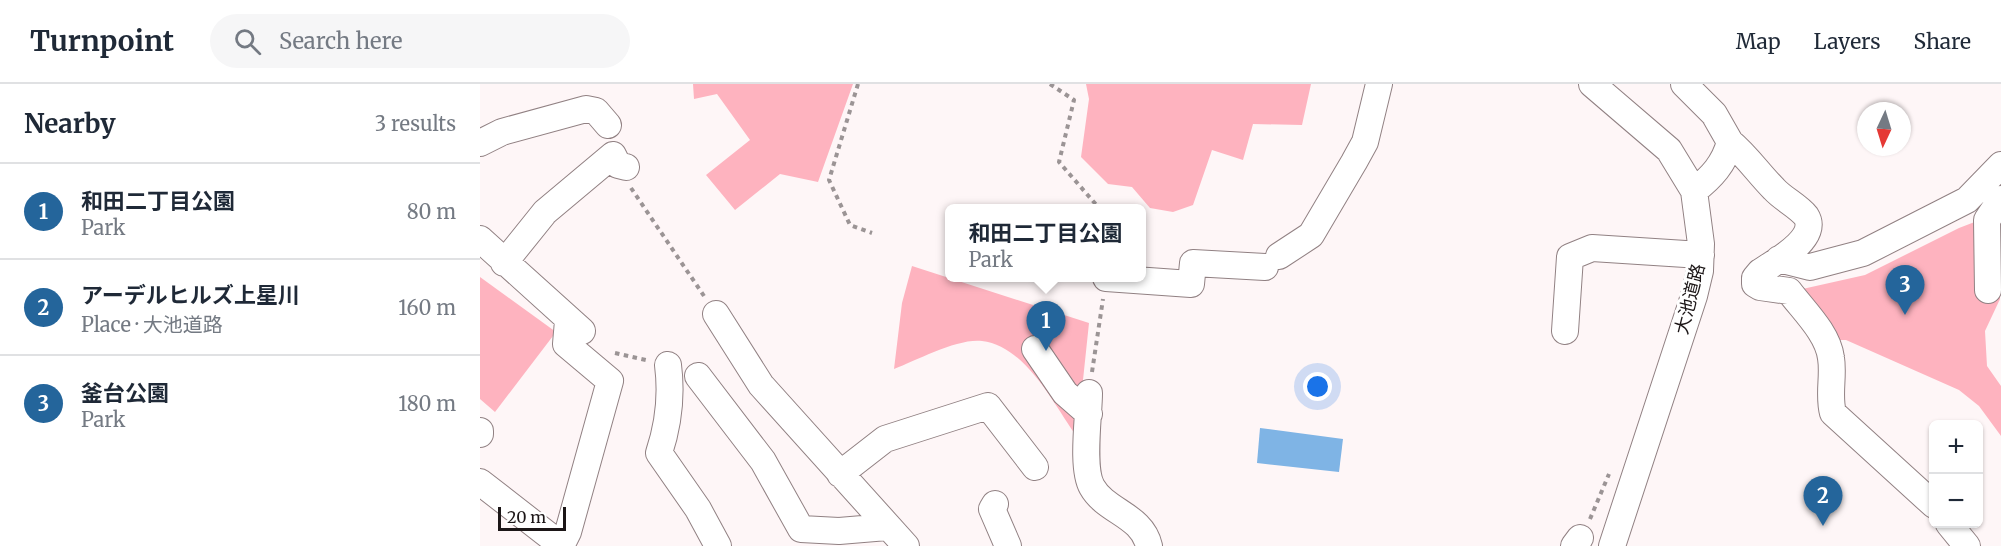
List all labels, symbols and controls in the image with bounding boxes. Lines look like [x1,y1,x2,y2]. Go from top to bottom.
search box [210,14,630,68]
text: Turnpoint [30,23,174,59]
icon: search [231,25,264,58]
text: Search here [279,27,402,55]
text: Map [1736,28,1781,55]
text: Layers [1814,28,1881,55]
text: Share [1914,28,1971,55]
north arrow [1857,102,1911,156]
text: Nearby [24,107,116,140]
text: 3 results [375,111,456,136]
text: 和田二丁目公園 [81,187,235,215]
text: 1 [39,199,48,224]
text: 80 m [407,199,456,224]
popup [945,204,1146,282]
text: Park [81,215,125,240]
text: 和田二丁目公園 [968,219,1123,247]
text: Park [968,247,1013,272]
street label: 大池道路 [1670,261,1709,337]
pin: 3 [1886,266,1924,315]
text: アーデルヒルズ上星川 [81,281,300,309]
text: 2 [38,295,49,320]
text: 160 m [398,295,456,320]
pin: 1 [1026,302,1066,351]
text: Place · 大池道路 [81,312,223,337]
your location [1303,372,1332,401]
text: 釜台公園 [81,379,169,407]
text: 3 [38,391,49,416]
text: 180 m [398,391,456,416]
text: Park [81,407,125,432]
map controls [1929,420,1983,528]
button: + [1929,420,1983,474]
button: − [1929,474,1983,528]
pin: 2 [1804,476,1842,526]
scale bar [498,504,566,532]
text: 20 m [507,507,546,527]

